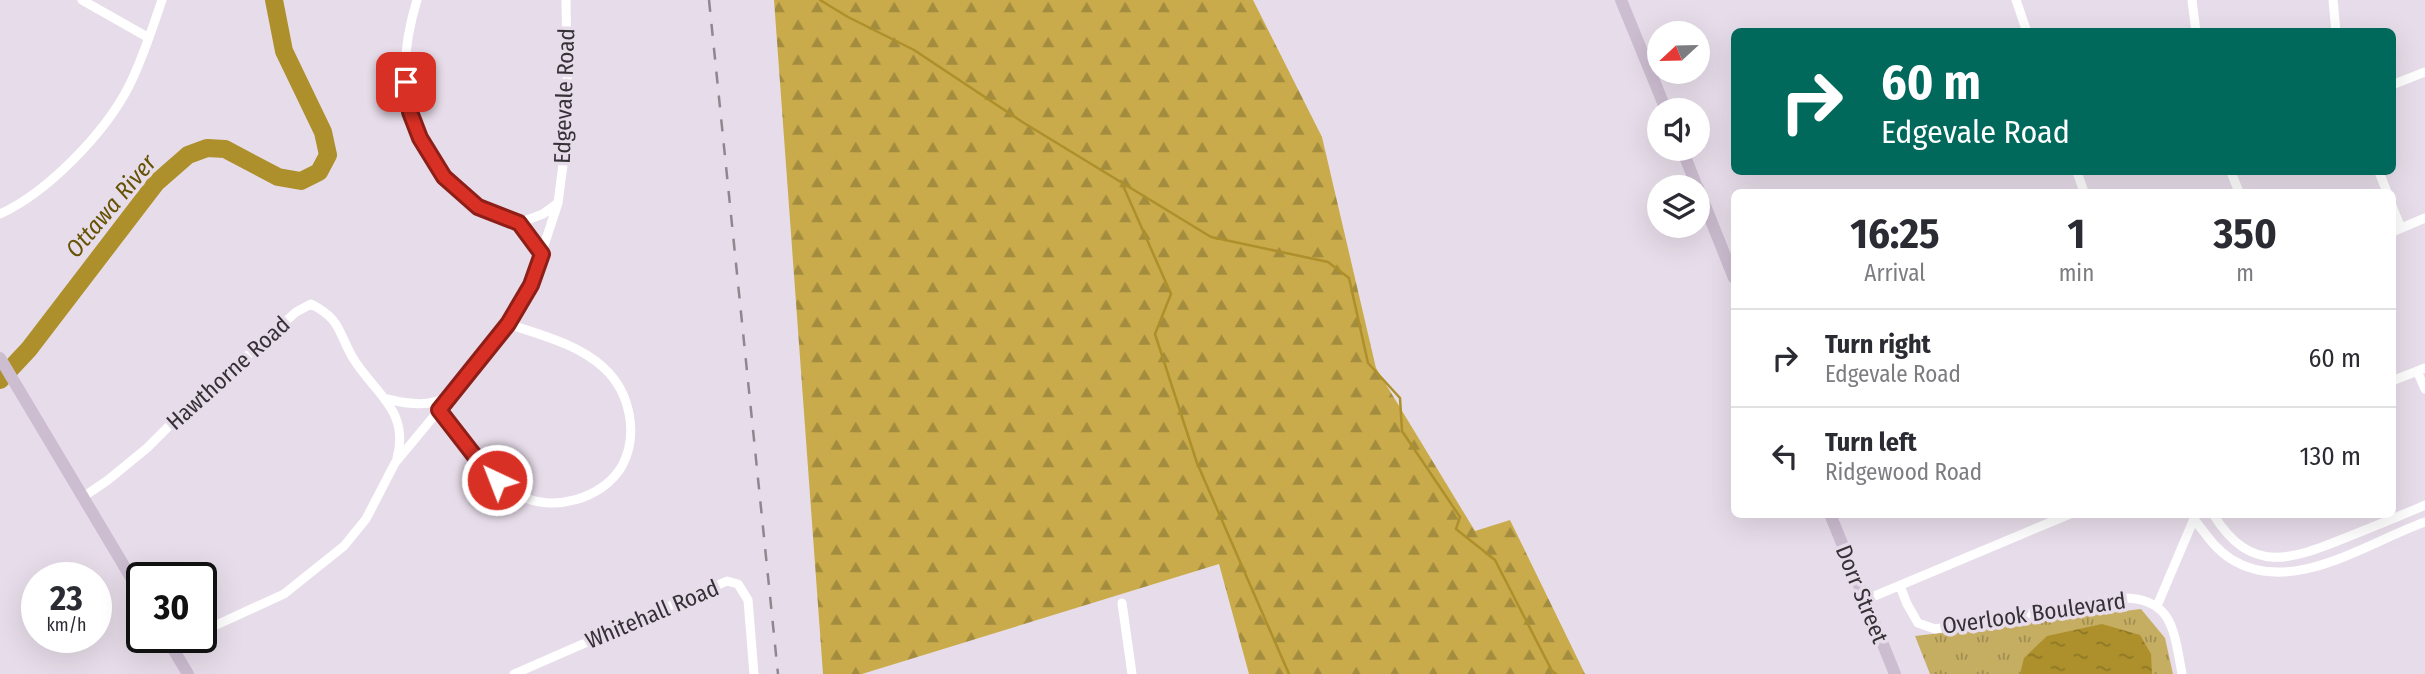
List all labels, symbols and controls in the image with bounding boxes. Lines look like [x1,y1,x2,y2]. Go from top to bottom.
north arrow [1647,21,1710,84]
map controls [1647,21,1710,238]
street label: Edgevale Road [548,28,580,164]
pin [376,52,436,112]
text: 60 m [1881,53,1981,112]
icon: right [1766,56,1857,147]
icon: arrive [387,63,425,101]
button: sound [1647,98,1710,161]
text: Edgevale Road [1881,113,2070,151]
water label: Ottawa River [60,148,162,263]
button: layers [1647,175,1710,238]
text: 16:25 [1850,209,1940,259]
text: 1 [2068,209,2085,259]
text: 350 [2213,209,2277,259]
text: Arrival [1864,259,1925,287]
text: min [2059,259,2094,287]
text: m [2236,259,2254,287]
street label: Hawthorne Road [160,310,296,436]
text: Turn right [1825,329,1931,360]
icon: right [1766,339,1804,377]
text: 60 m [2308,343,2361,374]
text: Edgevale Road [1825,360,1961,388]
text: Turn left [1825,427,1917,458]
icon: left [1766,437,1804,475]
text: 130 m [2299,441,2361,472]
position arrow [460,443,534,517]
text: Ridgewood Road [1825,458,1982,486]
street label: Dorr Street [1830,541,1895,648]
speed limit sign: 30 [126,562,217,653]
street label: Whitehall Road [581,573,723,655]
text: 23 [50,577,83,619]
street label: Overlook Boulevard [1940,586,2128,640]
text: km/h [46,614,87,636]

